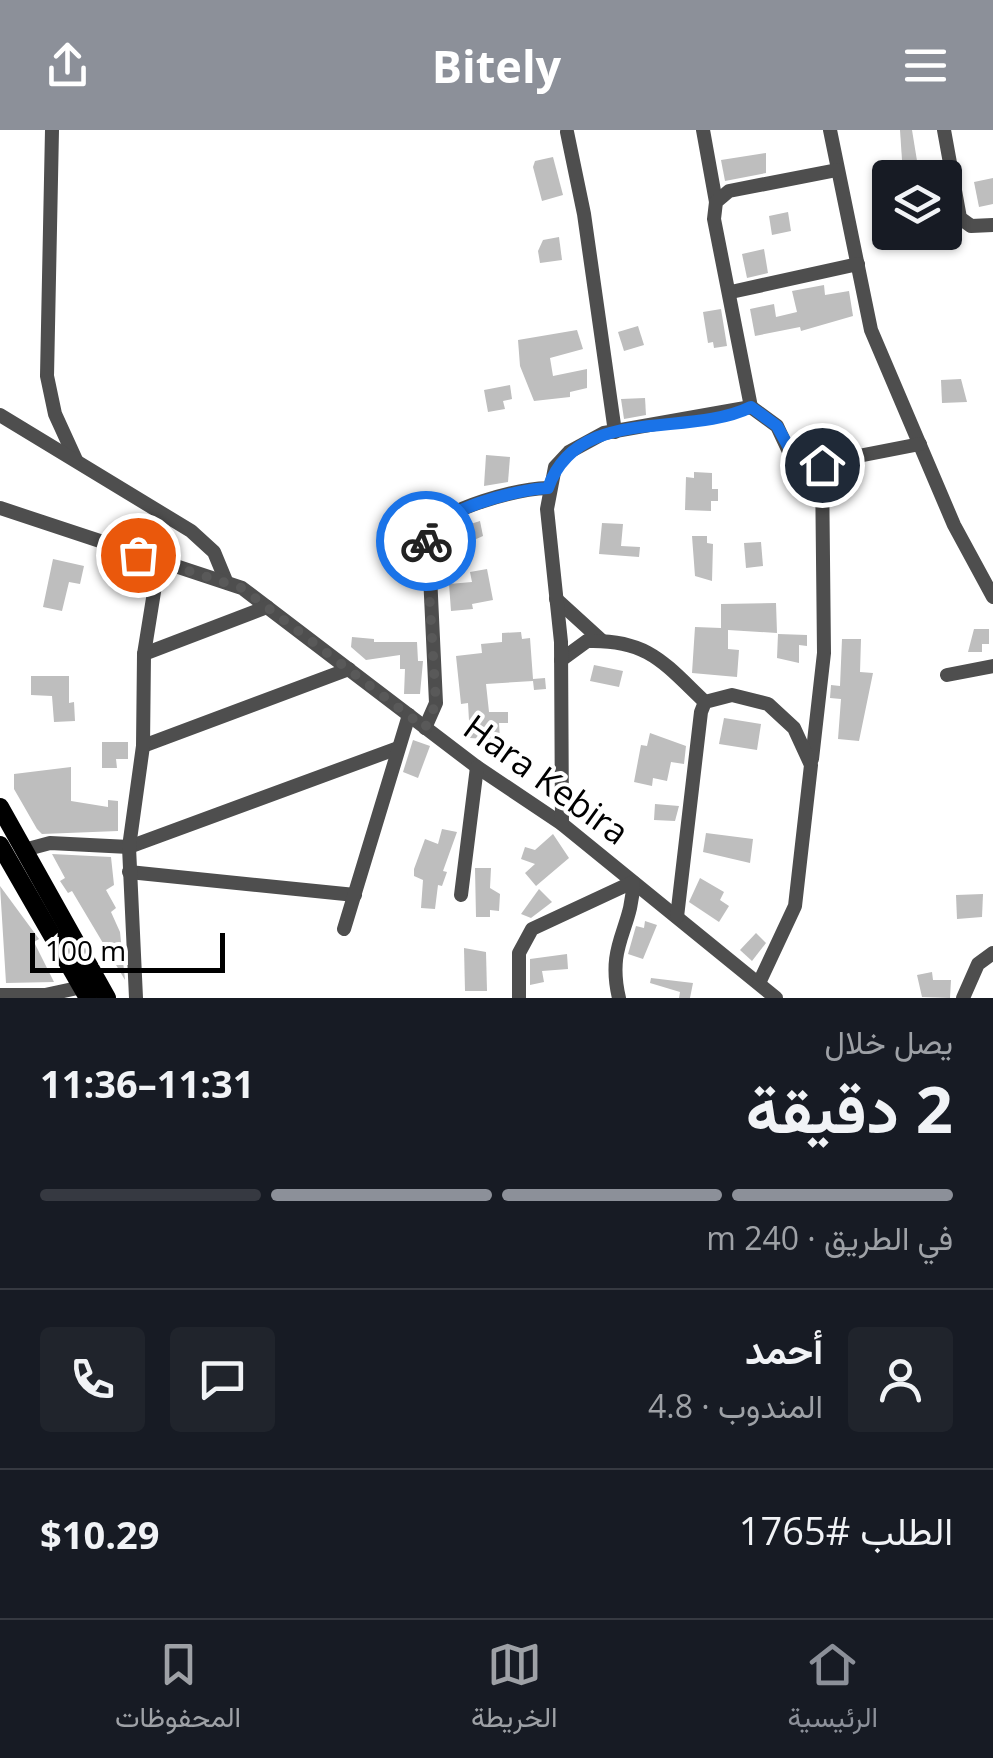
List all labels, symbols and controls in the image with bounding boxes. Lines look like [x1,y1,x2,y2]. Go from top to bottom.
text: Bitely [432,35,561,96]
icon: share [40,38,95,93]
icon: menu [898,38,953,93]
map controls [872,160,962,250]
button: layers [872,160,962,250]
pin [780,423,865,508]
icon: home [795,438,850,493]
courier [376,491,476,591]
pin [96,513,181,598]
icon: bike [399,514,454,569]
icon: bag [111,528,166,583]
street label: Hara Kebira [455,703,639,855]
scale bar [30,928,225,973]
text: 100 m [45,931,126,969]
text: يصل خلال [825,1020,953,1063]
text: 11:31–11:36 [40,1057,255,1109]
text: 2 دقيقة [746,1064,953,1152]
text: في الطريق · 240 m [706,1216,953,1259]
text: أحمد [745,1323,823,1375]
button: phone [40,1327,145,1432]
button: chat [170,1327,275,1432]
button: person [848,1327,953,1432]
text: المندوب · 4.8 [648,1384,823,1427]
text: الطلب #1765 [739,1504,953,1556]
text: $10.29 [40,1508,159,1560]
tab: المحفوظات [115,1637,241,1742]
tab: الخريطة [471,1637,558,1742]
tab: الرئيسية [788,1637,878,1742]

